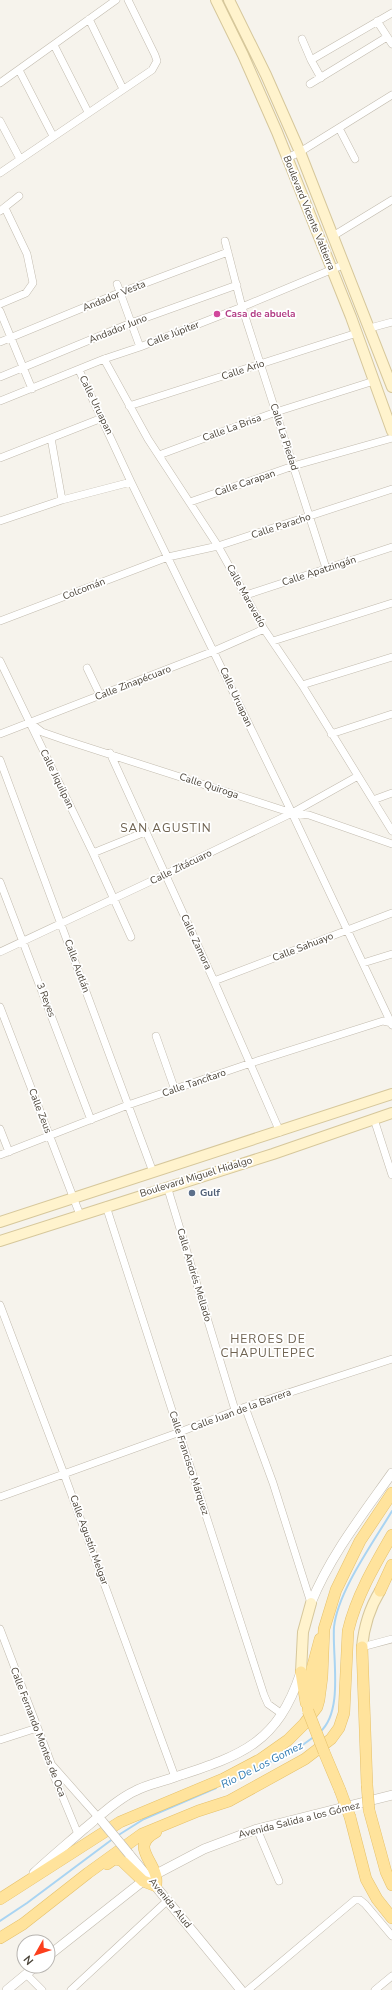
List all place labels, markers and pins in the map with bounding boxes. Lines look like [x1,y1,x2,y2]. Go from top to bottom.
place label: Casa de abuela [225,307,296,321]
marker: Casa de abuela [212,309,222,319]
place label: Gulf [200,1186,220,1200]
marker: Gulf [187,1188,197,1198]

